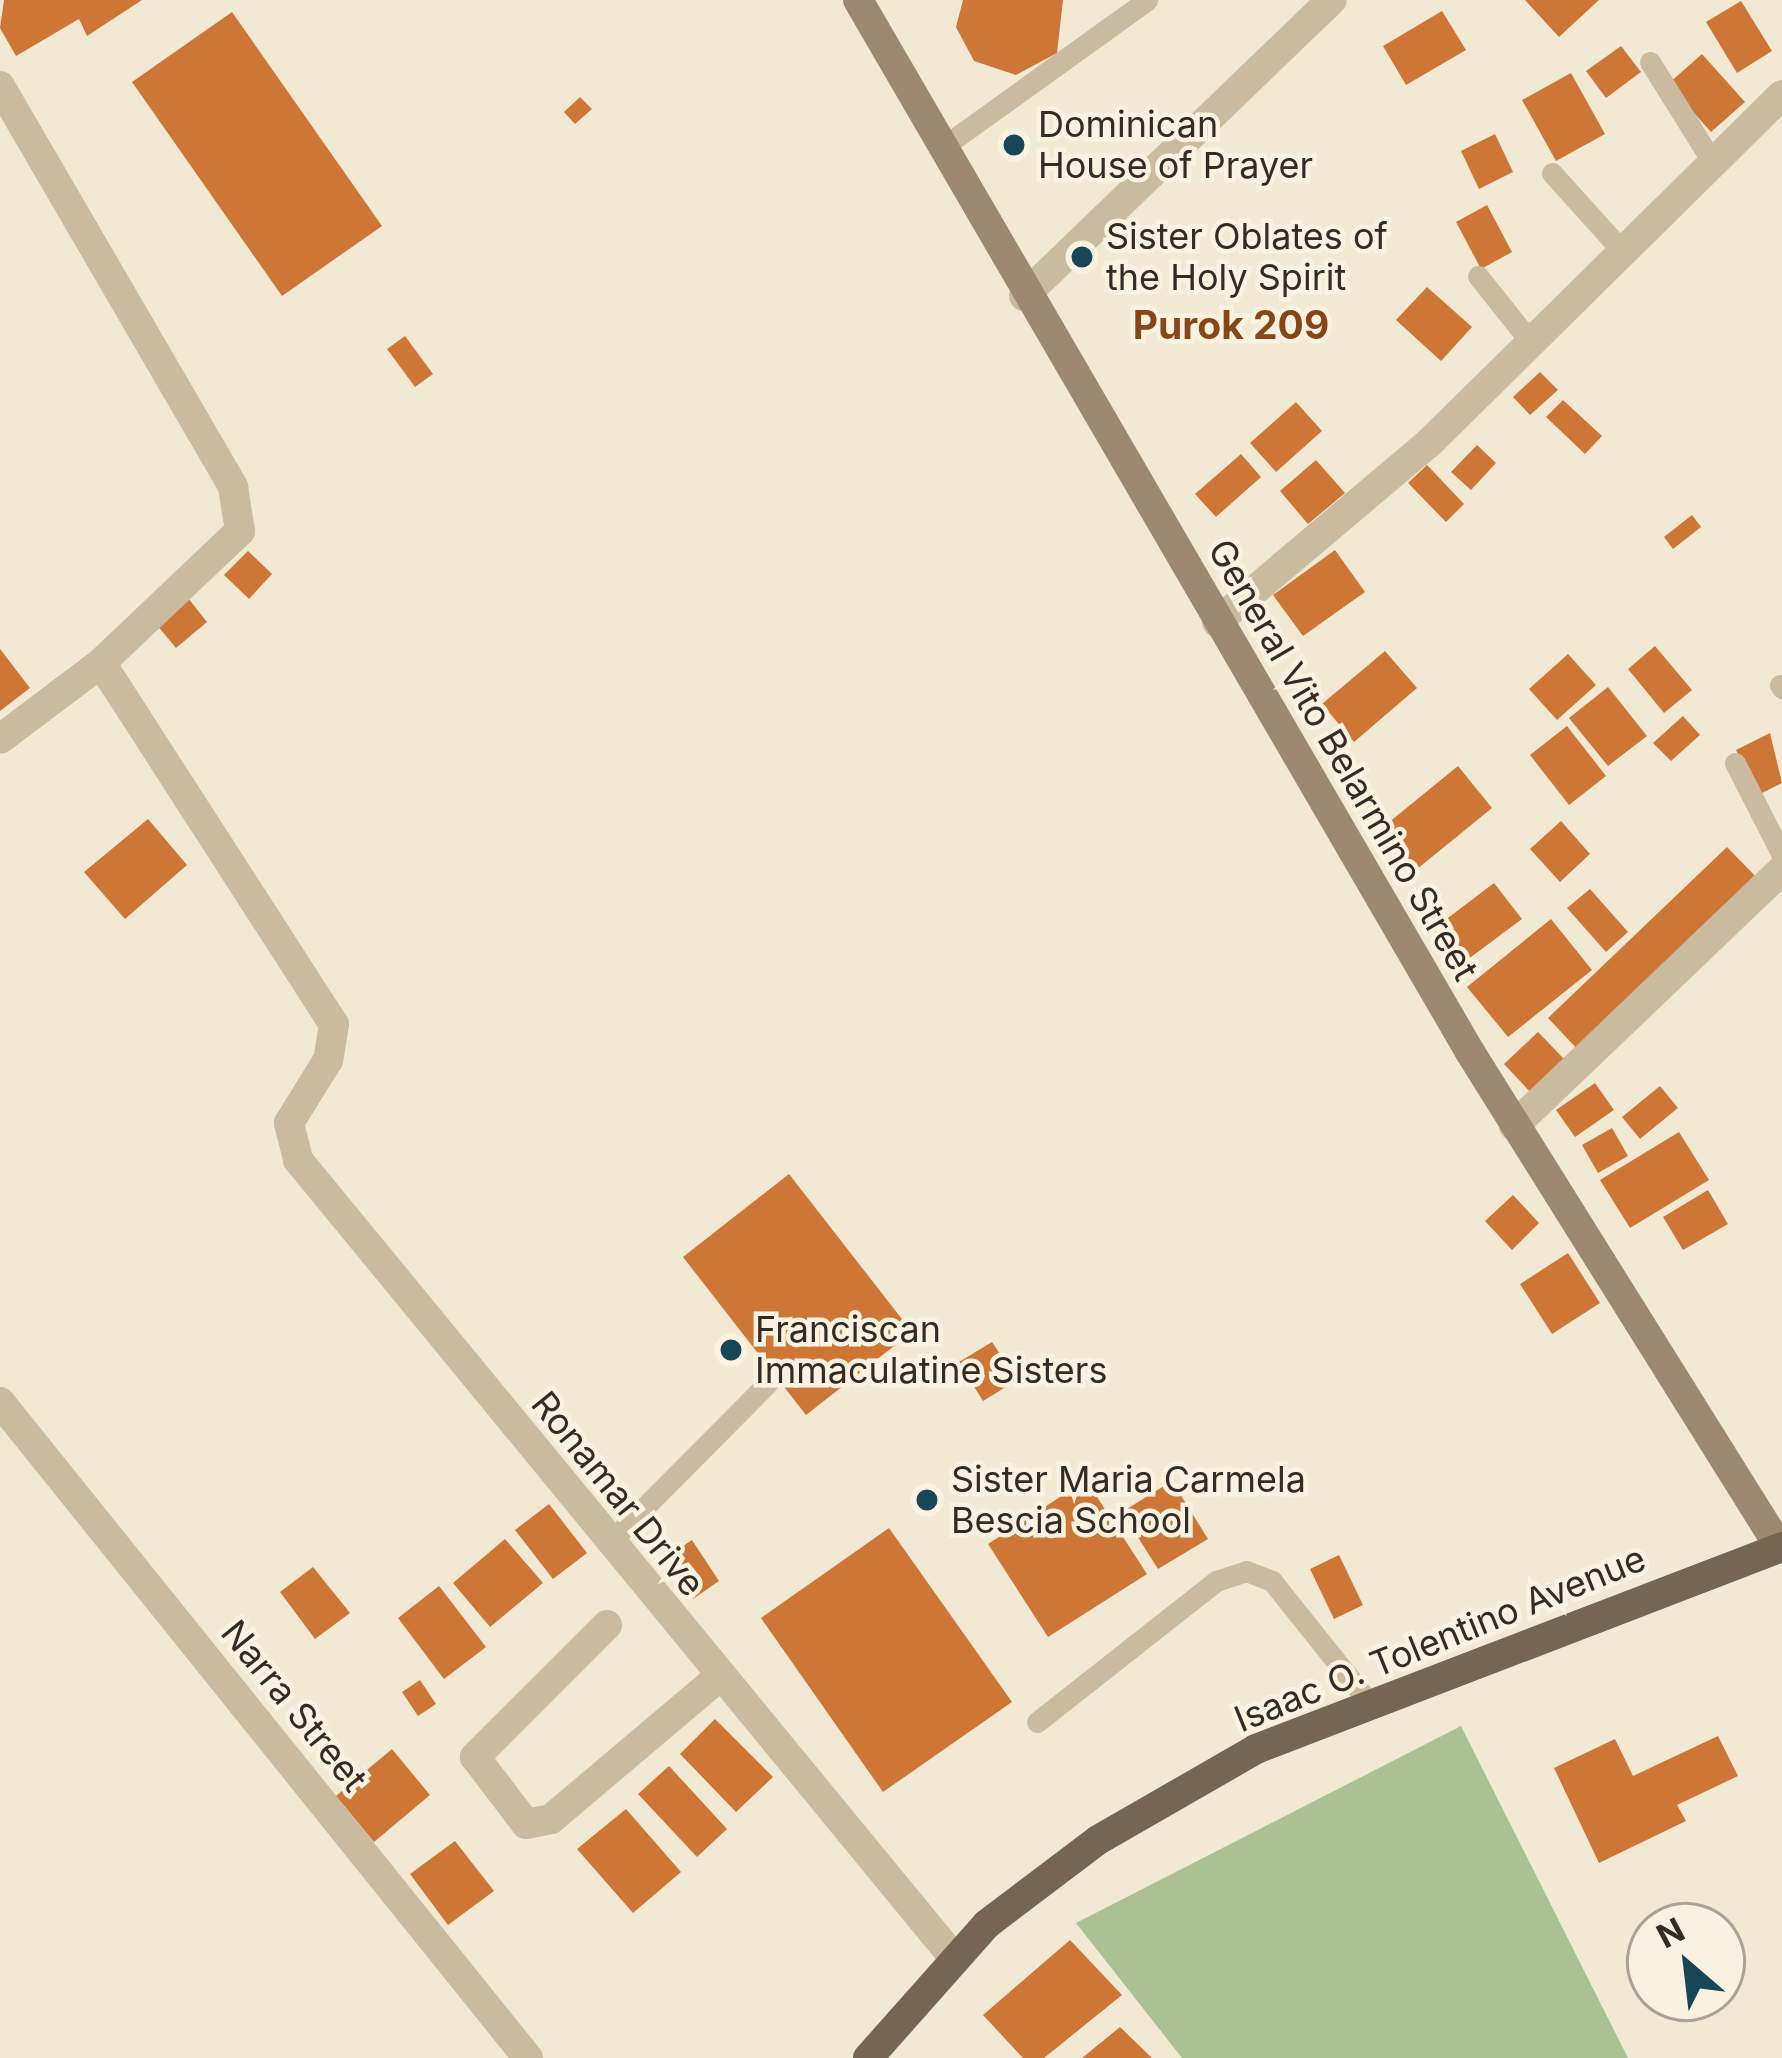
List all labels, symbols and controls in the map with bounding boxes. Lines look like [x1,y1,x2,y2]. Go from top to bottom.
place label: Dominican House of Prayer [1038,102,1313,187]
marker: Dominican House of Prayer [1001,132,1027,158]
place label: Sister Oblates of the Holy Spirit [1106,214,1388,299]
marker: Sister Oblates of the Holy Spirit [1069,244,1095,270]
district label: Purok 209 [1133,302,1329,348]
street label: General Vito Belarmino Street [1199,532,1487,988]
place label: Franciscan Immaculatine Sisters [755,1307,1107,1392]
marker: Franciscan Immaculatine Sisters [718,1337,744,1363]
street label: Ronamar Drive [522,1383,714,1605]
place label: Sister Maria Carmela Bescia School [951,1457,1306,1542]
marker: Sister Maria Carmela Bescia School [914,1487,940,1513]
street label: Isaac O. Tolentino Avenue [1228,1537,1652,1741]
street label: Narra Street [212,1612,376,1800]
north arrow [1626,1902,1746,2022]
text: N [1650,1909,1691,1956]

